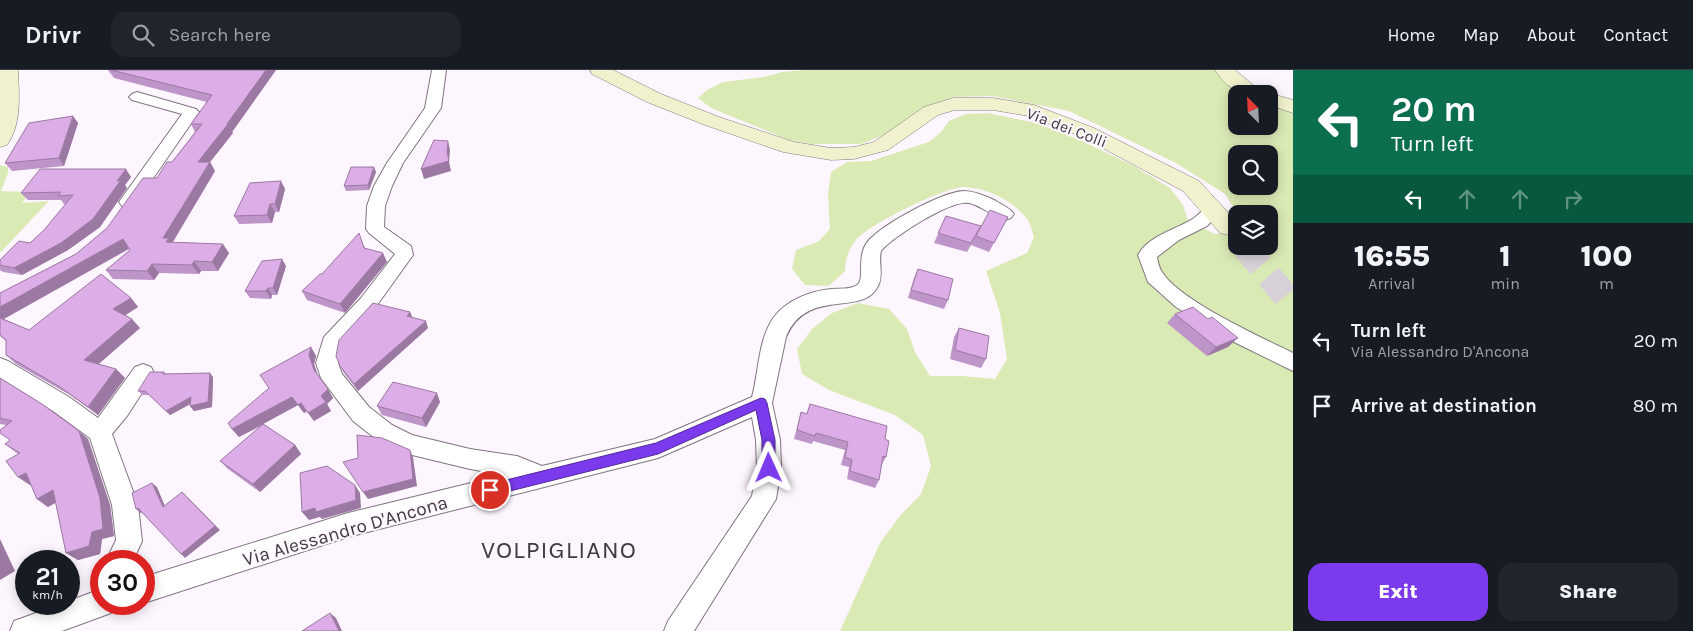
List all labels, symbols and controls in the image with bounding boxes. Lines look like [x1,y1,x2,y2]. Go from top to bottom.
search box [111,12,461,57]
text: Drivr [25,21,81,49]
icon: search [129,21,157,49]
text: Search here [169,24,271,46]
text: Home [1387,24,1435,46]
text: Map [1463,24,1499,46]
text: About [1527,24,1576,46]
text: Contact [1604,24,1668,46]
north arrow [1228,85,1278,135]
map controls [1228,85,1278,255]
text: 20 m [1391,89,1476,130]
icon: left [1308,90,1373,155]
street label: Via dei Colli [1024,103,1110,152]
text: Turn left [1391,131,1474,157]
button: search [1228,145,1278,195]
icon: left [1400,185,1428,213]
icon: ahead [1453,185,1481,213]
icon: ahead [1506,185,1534,213]
icon: right [1559,185,1587,213]
button: layers [1228,205,1278,255]
text: 16:55 [1354,238,1430,274]
text: 1 [1499,238,1511,274]
text: 100 [1580,238,1632,274]
text: Arrival [1368,274,1415,293]
text: min [1490,274,1520,293]
text: m [1599,274,1614,293]
text: Turn left [1351,320,1426,342]
icon: left [1308,327,1336,355]
text: 20 m [1633,330,1678,352]
text: Via Alessandro D'Ancona [1351,342,1529,361]
icon: arrive [1308,392,1336,420]
text: Arrive at destination [1351,395,1537,417]
text: 80 m [1633,395,1678,417]
position arrow [742,441,794,493]
pin [469,469,511,511]
icon: arrive [476,476,504,504]
street label: Via Alessandro D'Ancona [240,491,450,571]
district label: VOLPIGLIANO [481,535,637,564]
speed limit sign: 30 [90,550,155,615]
text: 21 [35,562,60,591]
button: Exit [1308,563,1488,621]
button: Share [1498,563,1678,621]
text: km/h [32,588,63,602]

